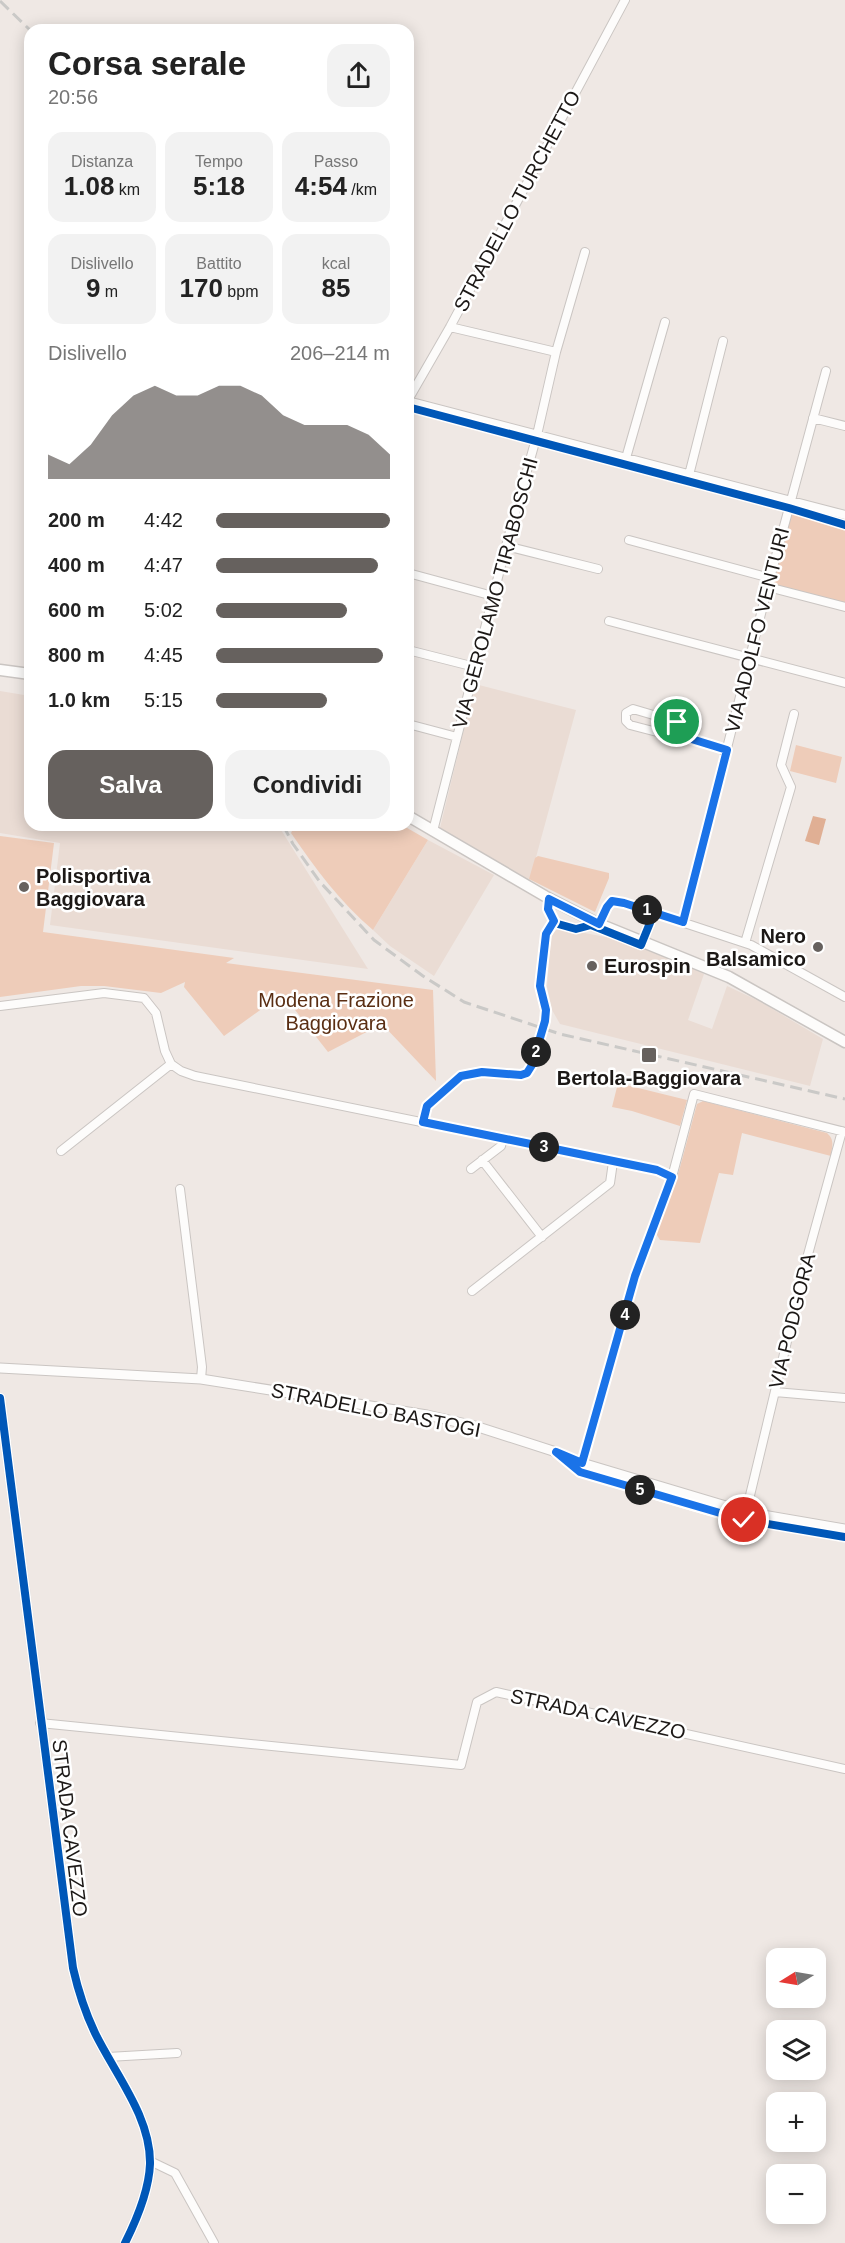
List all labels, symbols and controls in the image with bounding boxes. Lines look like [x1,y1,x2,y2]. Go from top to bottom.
button: share [327,44,390,107]
text: Corsa serale [48,45,246,82]
text: 20:56 [48,86,98,108]
street label: STRADELLO TURCHETTO [449,87,585,315]
text: Distanza [71,153,133,170]
text: Tempo [195,153,243,170]
text: Passo [314,153,358,170]
text: 1.08 [64,171,114,201]
text: 5:18 [193,171,245,201]
text: 4:54 [295,171,347,201]
text: km [114,181,140,198]
text: /km [347,181,377,198]
text: Dislivello [70,255,134,272]
text: Battito [196,255,242,272]
text: kcal [322,255,350,272]
text: 9 [86,273,100,303]
text: 170 [180,273,223,303]
text: 85 [322,273,350,303]
text: m [100,283,118,300]
text: bpm [223,283,258,300]
text: Dislivello [48,342,127,364]
text: 206–214 m [290,342,390,364]
street label: VIA GEROLAMO TIRABOSCHI [448,455,542,731]
text: 200 m [48,509,105,531]
text: 4:42 [144,509,183,531]
street label: VIA ADOLFO VENTURI [721,525,793,735]
text: 400 m [48,554,105,576]
text: 4:47 [144,554,183,576]
text: 600 m [48,599,105,621]
text: 5:02 [144,599,183,621]
text: 800 m [48,644,105,666]
text: 4:45 [144,644,183,666]
text: 1.0 km [48,689,110,711]
text: 5:15 [144,689,183,711]
pin [651,696,702,747]
icon: arrive [660,705,693,738]
button: Salva [48,750,213,819]
button: Condividi [225,750,390,819]
place label: Polisportiva Baggiovara [36,865,151,910]
marker: Polisportiva Baggiovara [17,880,31,894]
pin: 1 [632,895,662,925]
text: 1 [643,901,651,918]
place label: Nero Balsamico [706,925,806,970]
marker: Nero Balsamico [811,940,825,954]
place label: Eurospin [604,955,691,977]
marker: Eurospin [585,959,599,973]
park label: Modena Frazione Baggiovara [258,989,414,1034]
pin: 2 [521,1037,551,1067]
text: 2 [532,1043,540,1060]
marker: Bertola-Baggiovara [640,1046,658,1064]
place label: Bertola-Baggiovara [557,1067,742,1089]
pin: 3 [529,1132,559,1162]
text: 3 [540,1138,548,1155]
street label: VIA PODGORA [765,1250,820,1391]
pin: 4 [610,1300,640,1330]
text: 4 [621,1306,629,1323]
street label: STRADELLO BASTOGI [269,1379,483,1441]
pin: 5 [625,1475,655,1505]
text: 5 [636,1481,644,1498]
pin [718,1494,769,1545]
icon: check [727,1503,760,1536]
street label: STRADA CAVEZZO [508,1685,688,1743]
street label: STRADA CAVEZZO [48,1738,92,1918]
north arrow [766,1948,826,2008]
map controls [766,1948,826,2224]
button: layers [766,2020,826,2080]
button: + [766,2092,826,2152]
button: − [766,2164,826,2224]

